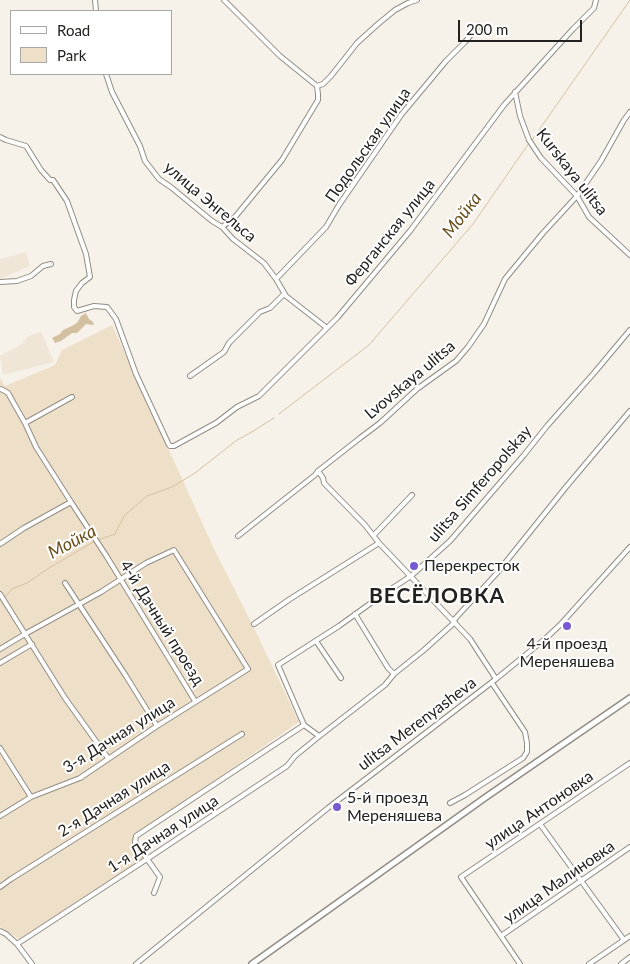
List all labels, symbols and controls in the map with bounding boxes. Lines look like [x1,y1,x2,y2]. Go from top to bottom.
legend [10,10,172,75]
scale bar [460,10,584,42]
text: 200 m [466,20,508,38]
text: Road [57,21,90,39]
text: Park [57,46,86,64]
street label: Подольская улица [321,84,415,206]
street label: Kurskaya ulitsa [532,125,612,219]
street label: улица Энгельса [160,158,260,246]
street label: Ферганская улица [341,175,439,291]
water label: Мойка [438,188,486,242]
street label: Lvovskaya ulitsa [361,337,459,423]
street label: ulitsa Simferopolskay [424,422,536,546]
water label: Мойка [44,520,100,564]
place label: Перекресток [424,556,520,576]
street label: 4-й Дачный проезд [116,557,208,689]
marker: Перекресток [408,560,420,572]
district label: ВЕСЁЛОВКА [368,583,506,609]
marker: 4-й проезд Мереняшева [561,620,573,632]
place label: 4-й проезд Мереняшева [520,634,614,672]
street label: ulitsa Merenyasheva [354,673,480,775]
street label: 3-я Дачная улица [59,693,179,777]
street label: 2-я Дачная улица [54,757,174,841]
street label: улица Антоновка [481,767,597,853]
place label: 5-й проезд Мереняшева [347,788,442,826]
street label: 1-я Дачная улица [104,791,222,877]
marker: 5-й проезд Мереняшева [331,801,343,813]
street label: улица Малиновка [500,837,618,927]

